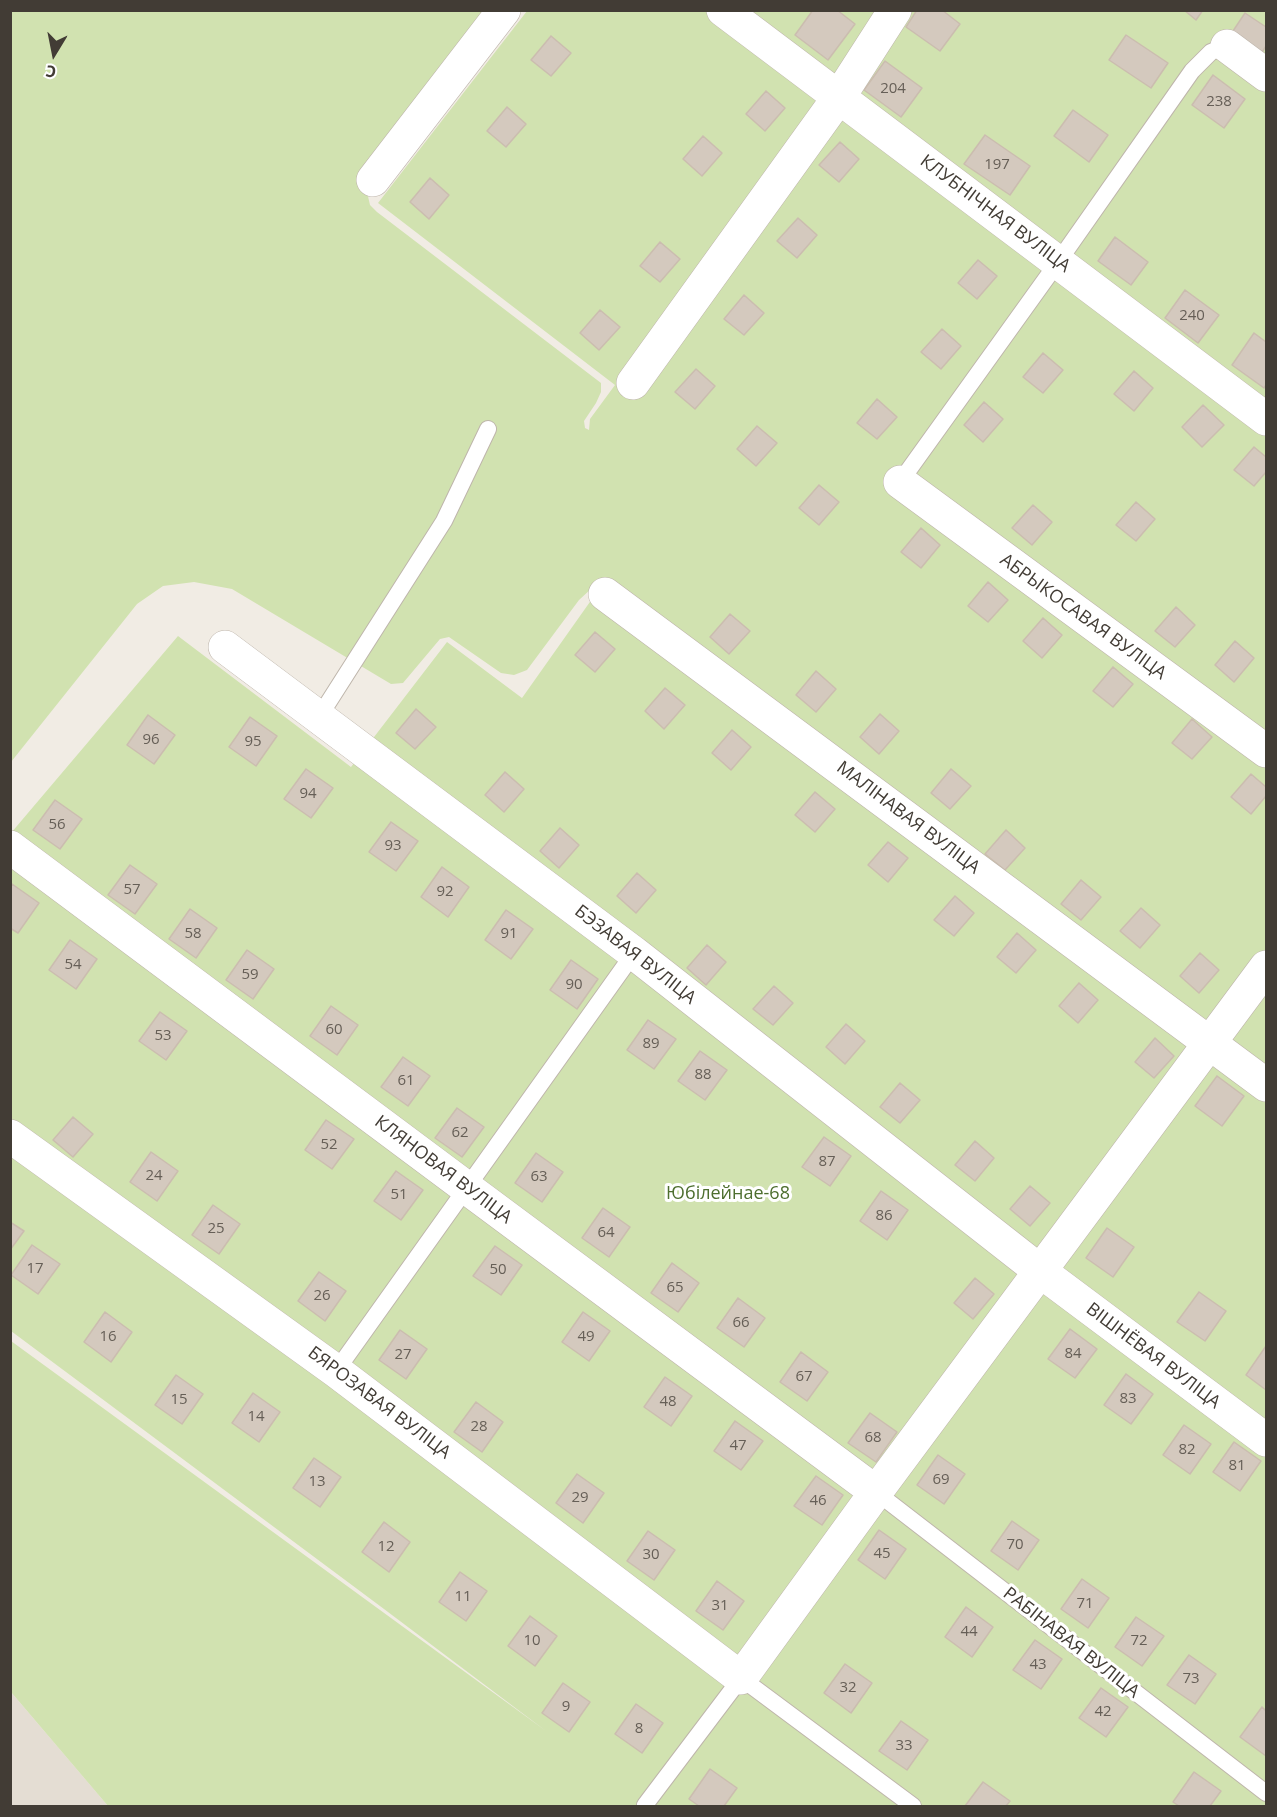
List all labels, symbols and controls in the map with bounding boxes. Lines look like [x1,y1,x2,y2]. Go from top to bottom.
north arrow [24,24,84,84]
text: С [44,60,58,83]
house number: 204 [880,80,906,98]
house number: 238 [1206,93,1232,111]
street label: КЛУБНІЧНАЯ ВУЛІЦА [916,151,1074,277]
house number: 197 [984,156,1010,174]
house number: 240 [1179,307,1205,325]
street label: АБРЫКОСАВАЯ ВУЛІЦА [996,549,1170,685]
house number: 96 [142,731,160,749]
house number: 95 [244,733,262,751]
street label: МАЛІНАВАЯ ВУЛІЦА [832,757,984,879]
house number: 94 [299,785,317,803]
house number: 56 [48,816,66,834]
house number: 93 [384,837,402,855]
house number: 57 [123,881,141,899]
house number: 92 [436,883,454,901]
street label: БЭЗАВАЯ ВУЛІЦА [570,901,700,1009]
house number: 58 [184,925,202,943]
house number: 91 [500,925,518,943]
house number: 54 [64,956,82,974]
house number: 59 [241,966,259,984]
house number: 90 [565,976,583,994]
house number: 60 [325,1021,343,1039]
house number: 53 [154,1027,172,1045]
house number: 89 [642,1035,660,1053]
house number: 88 [694,1066,712,1084]
house number: 61 [397,1072,415,1090]
street label: КЛЯНОВАЯ ВУЛІЦА [370,1111,516,1229]
house number: 62 [451,1124,469,1142]
house number: 52 [320,1136,338,1154]
house number: 87 [818,1153,836,1171]
house number: 24 [145,1167,163,1185]
house number: 63 [530,1168,548,1186]
park label: Юбілейнае-68 [666,1183,790,1205]
house number: 51 [390,1186,408,1204]
house number: 86 [875,1207,893,1225]
house number: 25 [207,1220,225,1238]
house number: 64 [597,1224,615,1242]
house number: 17 [26,1260,44,1278]
house number: 50 [489,1261,507,1279]
house number: 65 [666,1279,684,1297]
house number: 26 [313,1287,331,1305]
street label: ВІШНЁВАЯ ВУЛІЦА [1082,1298,1224,1414]
house number: 66 [732,1314,750,1332]
house number: 16 [99,1328,117,1346]
house number: 49 [577,1328,595,1346]
street label: БЯРОЗАВАЯ ВУЛІЦА [303,1342,455,1464]
house number: 84 [1064,1345,1082,1363]
house number: 27 [394,1346,412,1364]
house number: 67 [795,1368,813,1386]
house number: 83 [1119,1390,1137,1408]
house number: 15 [170,1391,188,1409]
house number: 48 [659,1393,677,1411]
house number: 14 [247,1408,265,1426]
house number: 28 [470,1418,488,1436]
house number: 68 [864,1429,882,1447]
house number: 47 [729,1437,747,1455]
house number: 82 [1178,1441,1196,1459]
house number: 81 [1228,1457,1246,1475]
house number: 69 [932,1471,950,1489]
house number: 13 [308,1473,326,1491]
house number: 29 [571,1489,589,1507]
house number: 46 [809,1492,827,1510]
house number: 70 [1006,1536,1024,1554]
house number: 12 [377,1538,395,1556]
house number: 45 [873,1545,891,1563]
house number: 30 [642,1546,660,1564]
street label: РАБІНАВАЯ ВУЛІЦА [999,1583,1143,1703]
house number: 11 [454,1588,472,1606]
house number: 71 [1076,1595,1094,1613]
house number: 31 [711,1597,729,1615]
house number: 44 [960,1623,978,1641]
house number: 10 [523,1632,541,1650]
house number: 72 [1130,1632,1148,1650]
house number: 43 [1029,1656,1047,1674]
house number: 73 [1182,1670,1200,1688]
house number: 32 [839,1679,857,1697]
house number: 9 [562,1698,570,1716]
house number: 42 [1094,1703,1112,1721]
house number: 8 [635,1720,643,1738]
house number: 33 [895,1737,913,1755]

